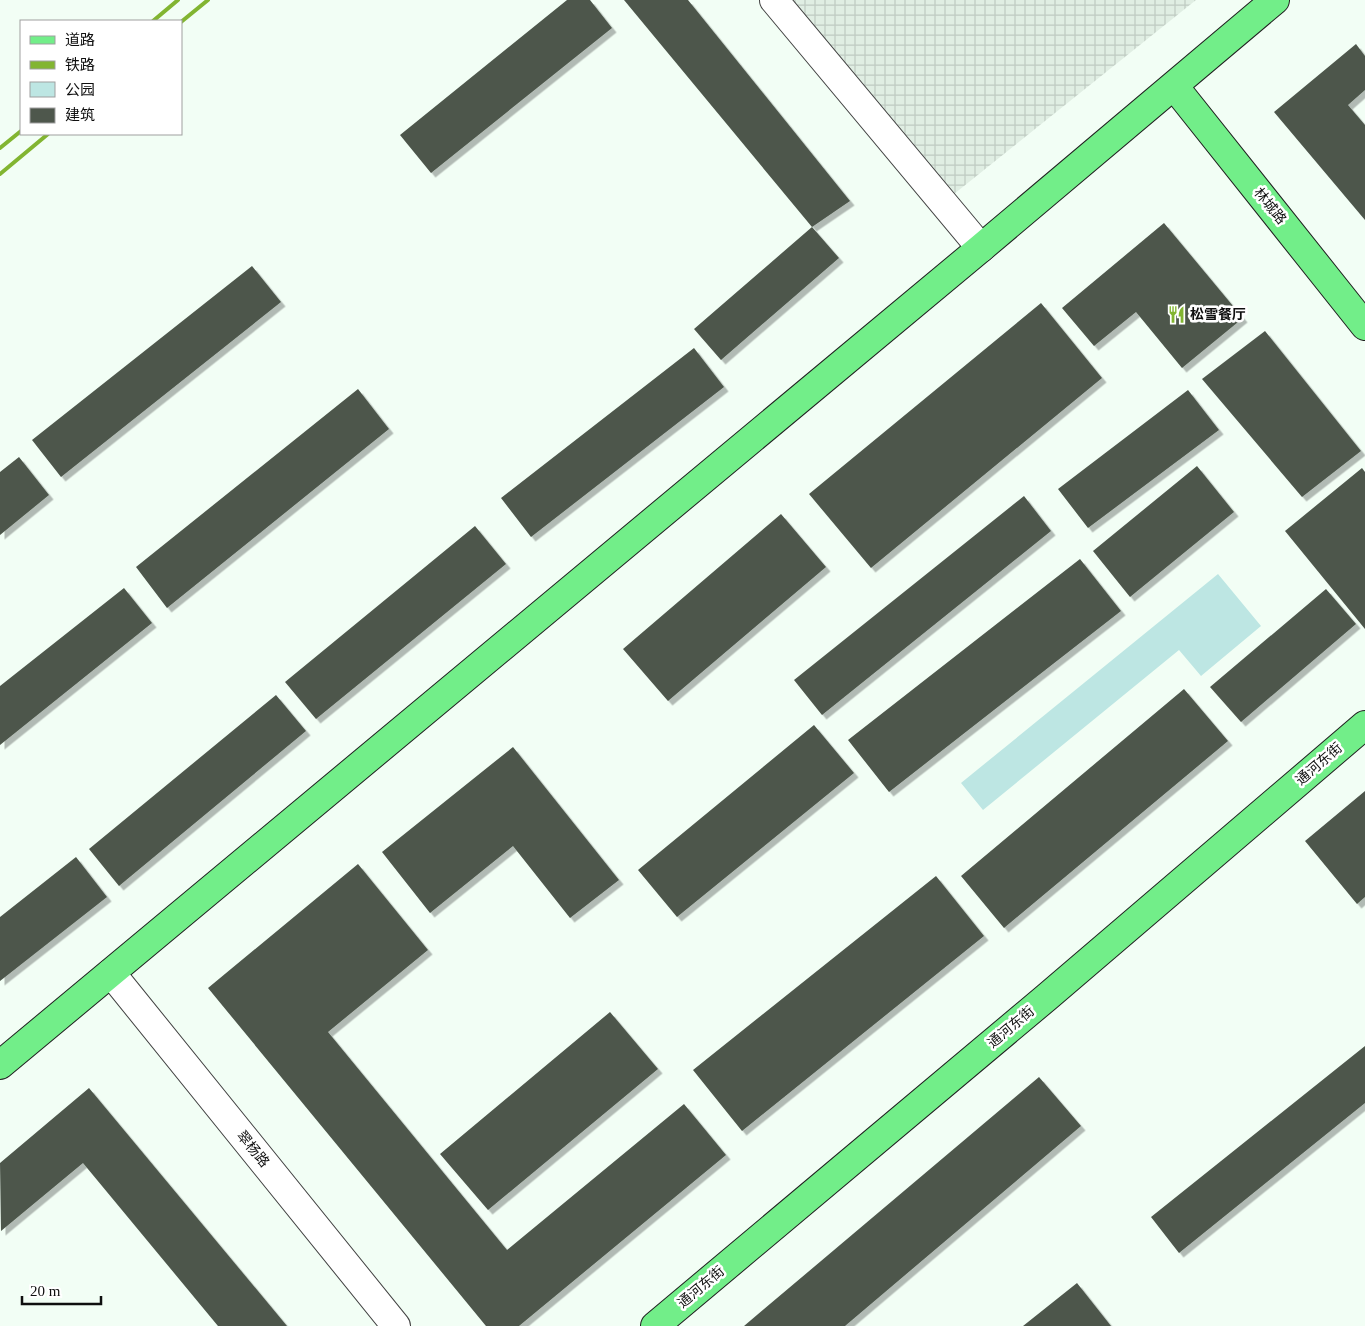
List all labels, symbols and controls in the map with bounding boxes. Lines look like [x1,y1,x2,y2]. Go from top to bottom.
legend [20,20,182,135]
text: 道路 [65,32,95,48]
text: 铁路 [65,57,95,73]
text: 公园 [65,82,95,98]
text: 建筑 [65,107,95,123]
street label: 林城路 [1251,185,1289,227]
restaurant icon: 松雪餐厅 [1166,304,1186,324]
place label: 松雪餐厅 [1190,307,1246,322]
street label: 通河东街 [1293,740,1345,788]
street label: 通河东街 [985,1003,1037,1051]
street label: 翠杨路 [234,1128,272,1170]
street label: 通河东街 [675,1263,727,1311]
scale bar [22,1274,101,1306]
text: 20 m [30,1283,61,1299]

